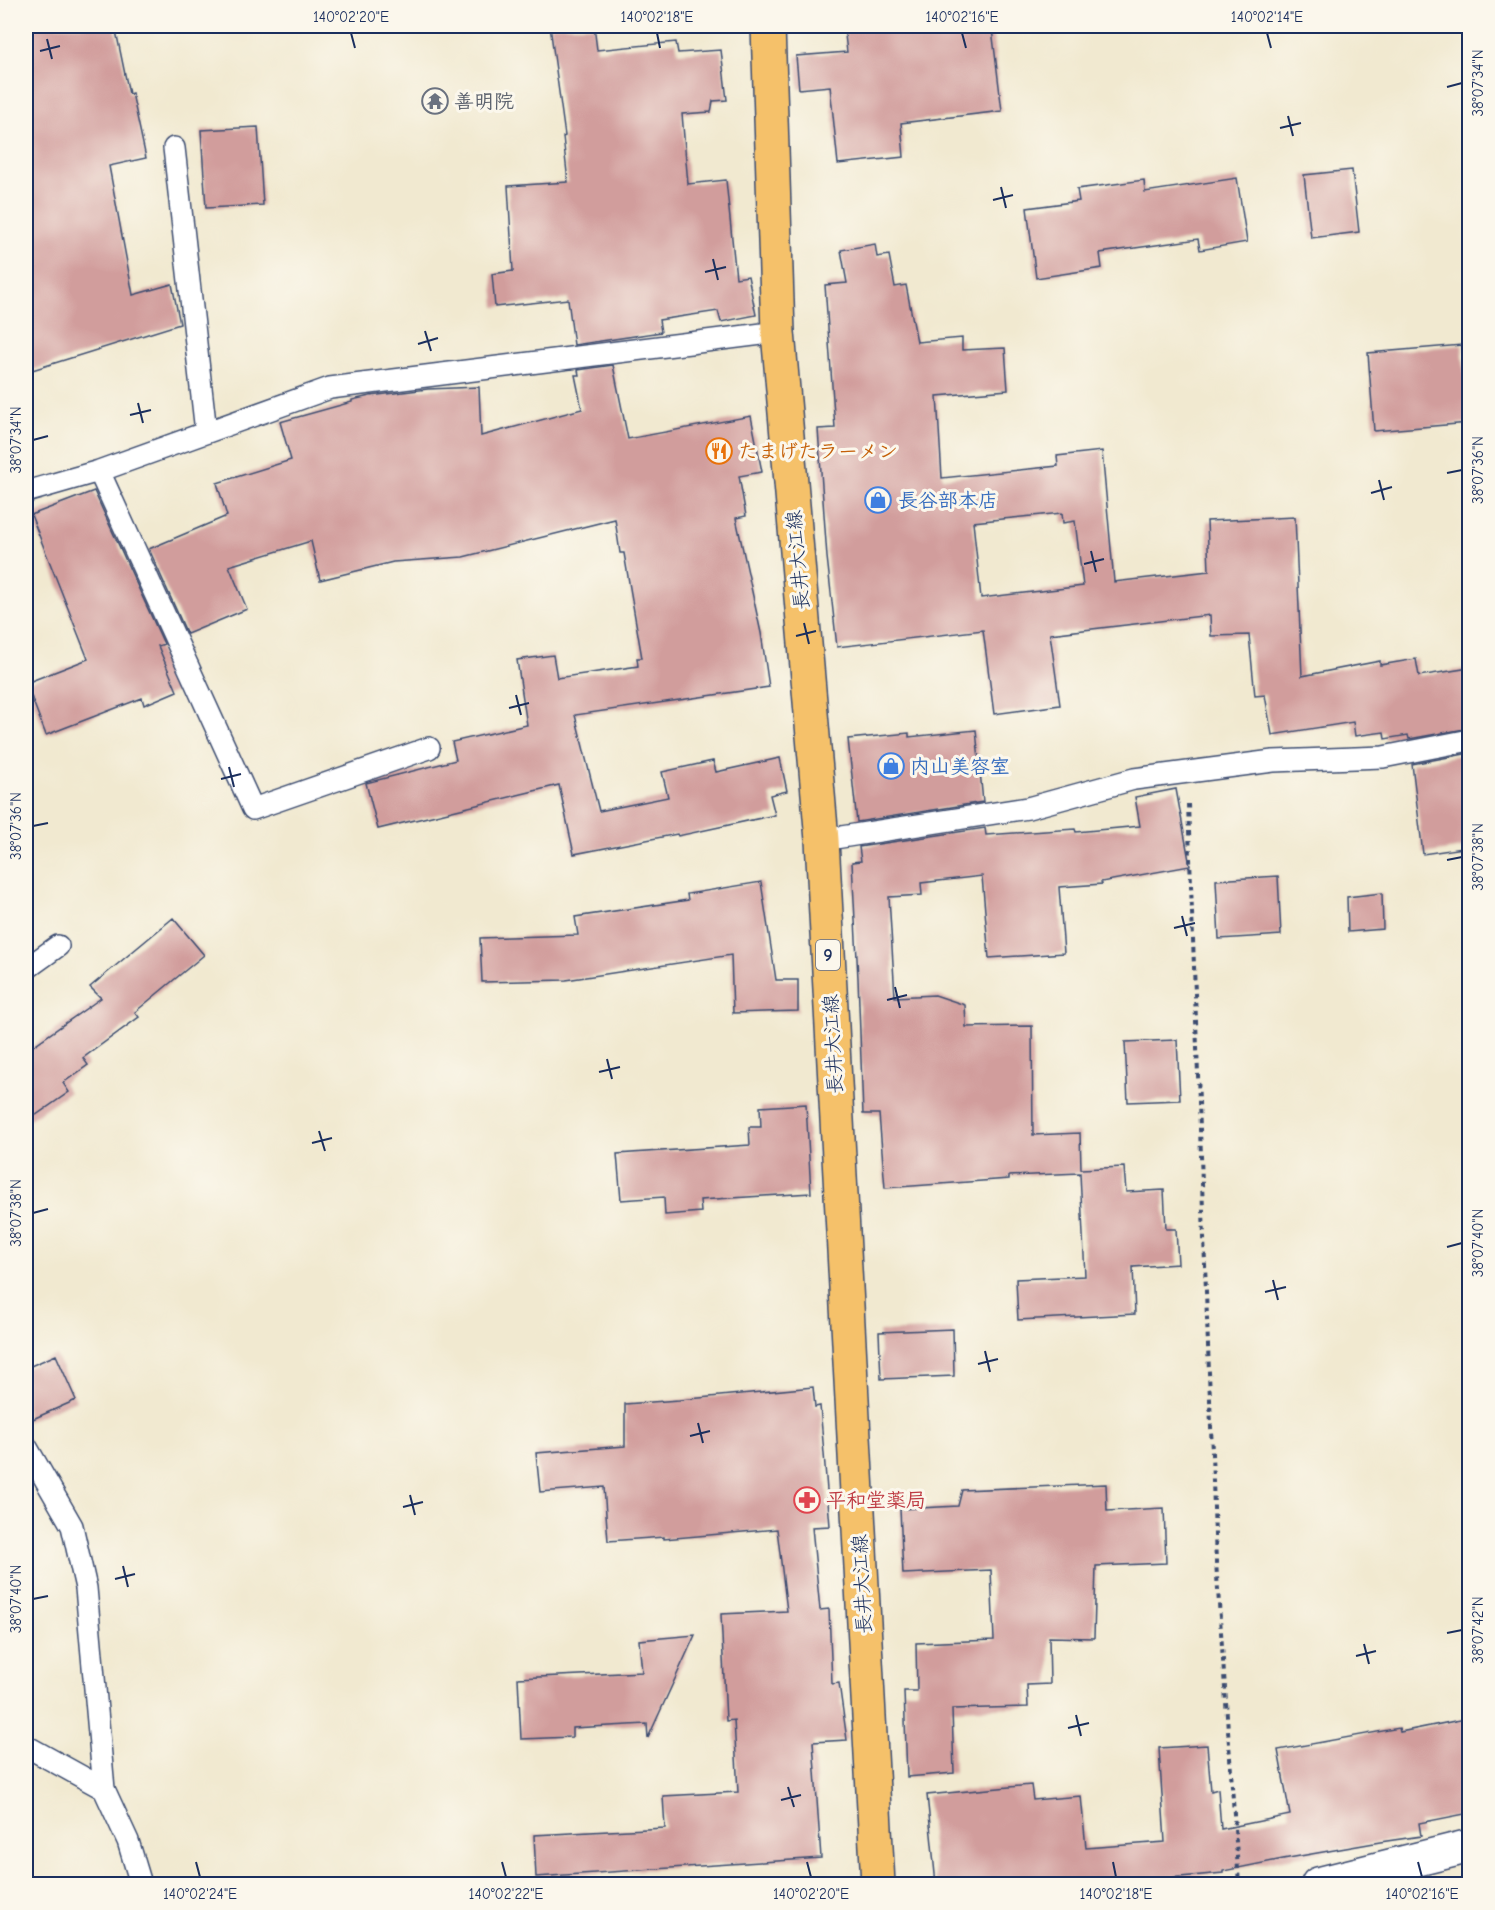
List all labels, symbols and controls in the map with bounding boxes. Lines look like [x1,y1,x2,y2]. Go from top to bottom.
text: 140°02'20"E [313,8,389,26]
text: 140°02'18"E [621,8,693,26]
text: 140°02'16"E [925,8,999,26]
text: 140°02'14"E [1231,8,1303,26]
text: 38°07'34"N [1469,49,1487,117]
temple icon: 善明院 [420,86,450,116]
place label: 善明院 [454,90,514,113]
text: 38°07'34"N [7,406,25,474]
restaurant icon: たまげたラーメン [704,436,734,466]
text: 38°07'36"N [1469,436,1487,504]
place label: たまげたラーメン [738,440,898,463]
shop icon: 長谷部本店 [863,485,893,515]
place label: 長谷部本店 [898,489,998,512]
street label: 長井大江線 [782,509,814,611]
shop icon: 内山美容室 [876,751,906,781]
place label: 内山美容室 [910,755,1010,778]
text: 38°07'36"N [7,792,25,860]
text: 38°07'38"N [1469,823,1487,891]
road number: 9 [816,940,840,970]
street label: 長井大江線 [819,993,847,1095]
text: 38°07'38"N [7,1179,25,1247]
text: 38°07'40"N [1469,1209,1487,1277]
pharmacy icon: 平和堂薬局 [792,1485,822,1515]
place label: 平和堂薬局 [826,1489,926,1512]
street label: 長井大江線 [848,1533,876,1635]
text: 38°07'40"N [7,1565,25,1633]
text: 38°07'42"N [1469,1596,1487,1664]
text: 140°02'24"E [163,1885,237,1903]
text: 140°02'22"E [469,1885,543,1903]
text: 140°02'20"E [773,1885,849,1903]
text: 140°02'18"E [1080,1885,1152,1903]
text: 140°02'16"E [1385,1885,1459,1903]

